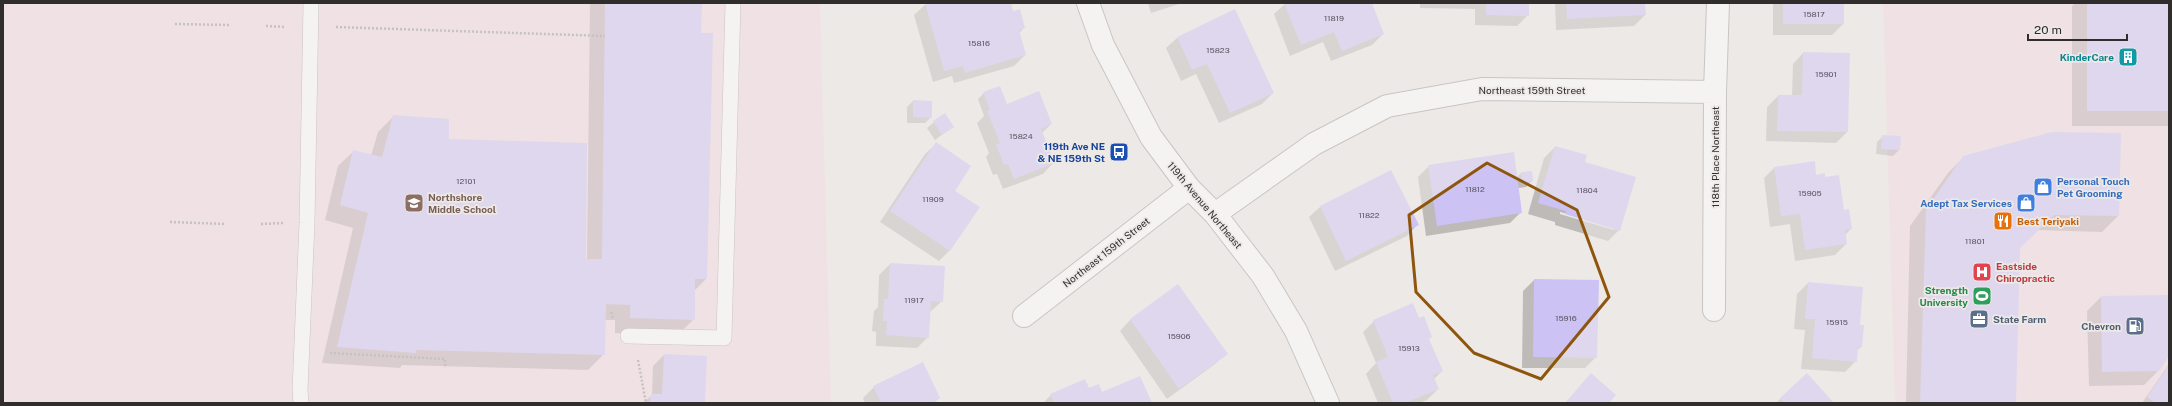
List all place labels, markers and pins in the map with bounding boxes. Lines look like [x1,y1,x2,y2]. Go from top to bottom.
building icon: KinderCare [2117,46,2139,68]
place label: KinderCare [2060,51,2114,63]
place label: 119th Ave NE & NE 159th St [1038,140,1105,164]
bus stop icon: 119th Ave NE & NE 159th St [1108,141,1130,163]
place label: Personal Touch Pet Grooming [2057,175,2130,199]
shop icon: Personal Touch Pet Grooming [2032,176,2054,198]
place label: Northshore Middle School [428,191,496,215]
school or university icon: Northshore Middle School [403,192,425,214]
shop icon: Adept Tax Services [2015,192,2037,214]
place label: Adept Tax Services [1920,197,2012,209]
restaurant icon: Best Teriyaki [1992,210,2014,232]
place label: Best Teriyaki [2017,215,2079,227]
place label: Eastside Chiropractic [1996,260,2056,284]
hospital icon: Eastside Chiropractic [1971,261,1993,283]
place label: Strength University [1920,284,1968,308]
sports icon: Strength University [1971,285,1993,307]
office icon: State Farm [1968,308,1990,330]
place label: State Farm [1993,313,2046,325]
fuel station icon: Chevron [2124,315,2146,337]
place label: Chevron [2081,320,2121,332]

